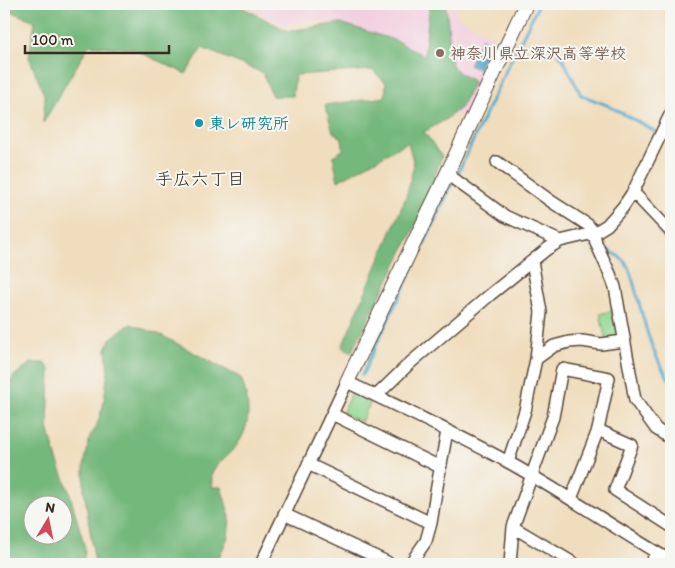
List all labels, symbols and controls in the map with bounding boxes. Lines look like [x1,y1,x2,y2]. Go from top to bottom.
scale bar [25,22,169,54]
text: 100 m [32,31,74,49]
place label: 神奈川県立深沢高等学校 [450,44,626,63]
marker: 神奈川県立深沢高等学校 [434,47,446,59]
place label: 東レ研究所 [209,114,289,133]
marker: 東レ研究所 [193,117,205,129]
district label: 手広六丁目 [155,168,245,190]
north arrow [22,496,72,546]
text: N [44,498,56,517]

